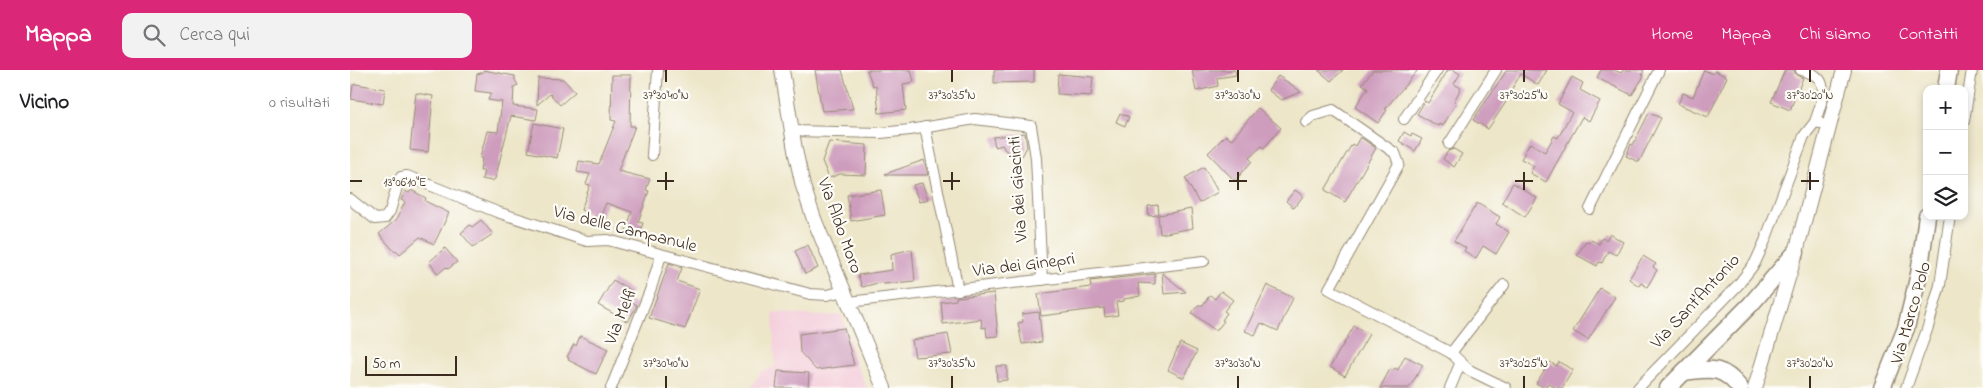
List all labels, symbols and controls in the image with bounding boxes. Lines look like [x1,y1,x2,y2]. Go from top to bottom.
search box [122,13,472,58]
text: Mappa [25,18,92,53]
icon: search [140,21,168,49]
text: Cerca qui [180,22,250,49]
text: Home [1651,22,1693,48]
text: Mappa [1721,22,1771,48]
text: Chi siamo [1799,22,1871,48]
text: Contatti [1899,22,1958,48]
map controls [1923,85,1968,220]
button: + [1923,85,1968,130]
text: 37°30'40"N [643,87,689,105]
text: 37°30'35"N [928,87,976,105]
text: 37°30'30"N [1215,87,1261,105]
text: 37°30'25"N [1500,87,1548,105]
text: 37°30'20"N [1787,87,1833,105]
text: Vicino [20,88,69,118]
text: 0 risultati [269,91,330,115]
button: − [1923,130,1968,175]
street label: Via dei Giacinti [1002,135,1036,244]
text: 13°06'10"E [384,174,426,192]
street label: Via Aldo Moro [809,174,868,277]
button: layers [1923,175,1968,220]
street label: Via delle Campanule [550,199,700,261]
street label: Via dei Ginepri [970,247,1077,285]
street label: Via Sant'Antonio [1644,249,1747,356]
street label: Via Marco Polo [1885,259,1939,368]
street label: Via Melfi [598,283,645,350]
scale bar [365,353,458,376]
text: 50 m [372,354,400,375]
text: 37°30'40"N [643,355,689,373]
text: 37°30'35"N [928,355,976,373]
text: 37°30'30"N [1215,355,1261,373]
text: 37°30'25"N [1500,355,1548,373]
text: 37°30'20"N [1787,355,1833,373]

